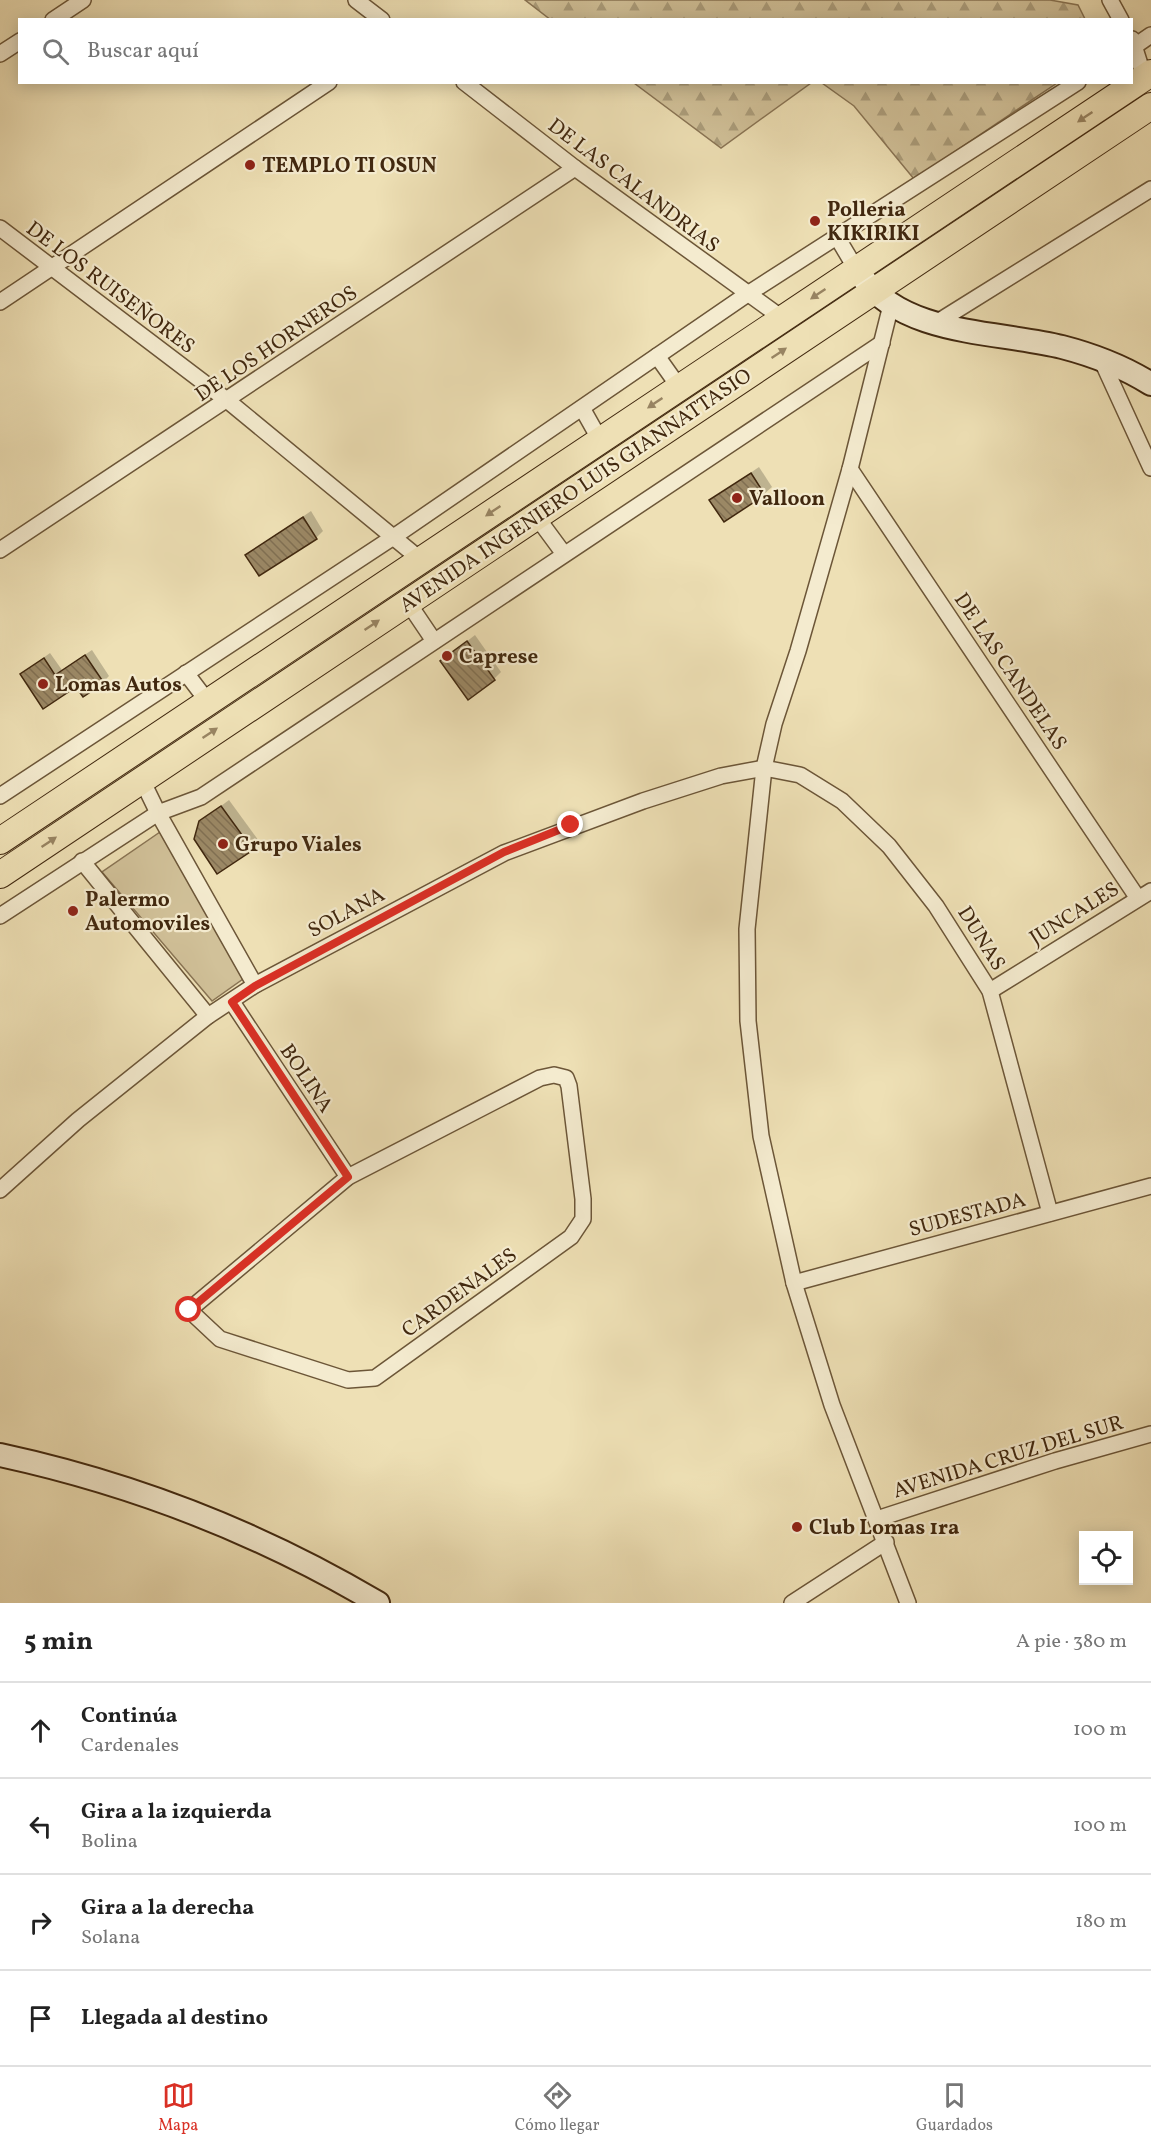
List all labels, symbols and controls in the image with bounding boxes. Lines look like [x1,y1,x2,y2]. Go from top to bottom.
search box [18,18,1133,84]
icon: search [39,35,72,68]
text: Buscar aquí [87,36,199,67]
one-way arrow [1077,111,1093,122]
street label: DE LAS CALANDRIAS [541,112,725,260]
place label: TEMPLO TI OSUN [262,152,437,181]
marker: TEMPLO TI OSUN [243,158,257,172]
place label: Polleria KIKIRIKI [827,196,919,249]
marker: Polleria KIKIRIKI [808,214,822,228]
street label: DE LOS RUISEÑORES [20,215,201,361]
street label: DE LOS HORNEROS [190,279,364,409]
one-way arrow [810,288,826,300]
one-way arrow [771,348,788,359]
street label: AVENIDA INGENIERO LUIS GIANNATTASIO [394,362,758,620]
one-way arrow [648,397,664,409]
place label: Valloon [749,485,825,514]
marker: Valloon [730,491,744,505]
one-way arrow [486,505,502,517]
street label: DE LAS CANDELAS [946,587,1073,756]
one-way arrow [364,619,381,630]
place label: Caprese [459,643,538,672]
marker: Caprese [440,649,454,663]
place label: Lomas Autos [55,671,182,700]
marker: Lomas Autos [36,677,50,691]
one-way arrow [202,728,218,739]
route end [557,811,583,837]
place label: Grupo Viales [235,831,362,860]
one-way arrow [40,836,56,848]
marker: Grupo Viales [216,837,230,851]
street label: JUNCALES [1024,875,1125,953]
street label: SOLANA [303,881,391,946]
place label: Palermo Automoviles [85,886,210,939]
street label: DUNAS [950,901,1012,977]
marker: Palermo Automoviles [66,904,80,918]
street label: BOLINA [272,1039,340,1119]
street label: SUDESTADA [906,1186,1029,1245]
street label: CARDENALES [396,1241,524,1345]
route start [175,1296,201,1322]
street label: AVENIDA CRUZ DEL SUR [890,1409,1127,1506]
place label: Club Lomas 1ra [809,1514,959,1543]
marker: Club Lomas 1ra [790,1520,804,1534]
map controls [1079,1531,1133,1585]
button: locate [1079,1531,1133,1585]
text: 5 min [24,1624,93,1660]
text: A pie · 380 m [1016,1628,1127,1656]
text: Continúa [81,1701,178,1732]
icon: ahead [24,1714,57,1747]
text: 100 m [1073,1716,1127,1744]
text: Cardenales [81,1732,179,1760]
text: Gira a la izquierda [81,1797,272,1828]
icon: left [24,1810,57,1843]
text: 100 m [1073,1812,1127,1840]
text: Bolina [81,1828,138,1856]
text: Gira a la derecha [81,1893,254,1924]
icon: right [24,1906,57,1939]
text: 180 m [1075,1908,1127,1936]
text: Solana [81,1924,140,1952]
icon: arrive [24,2002,57,2035]
text: Llegada al destino [81,2003,268,2034]
tab: Mapa [158,2079,198,2137]
tab: Cómo llegar [515,2079,600,2137]
tab: Guardados [916,2079,993,2137]

